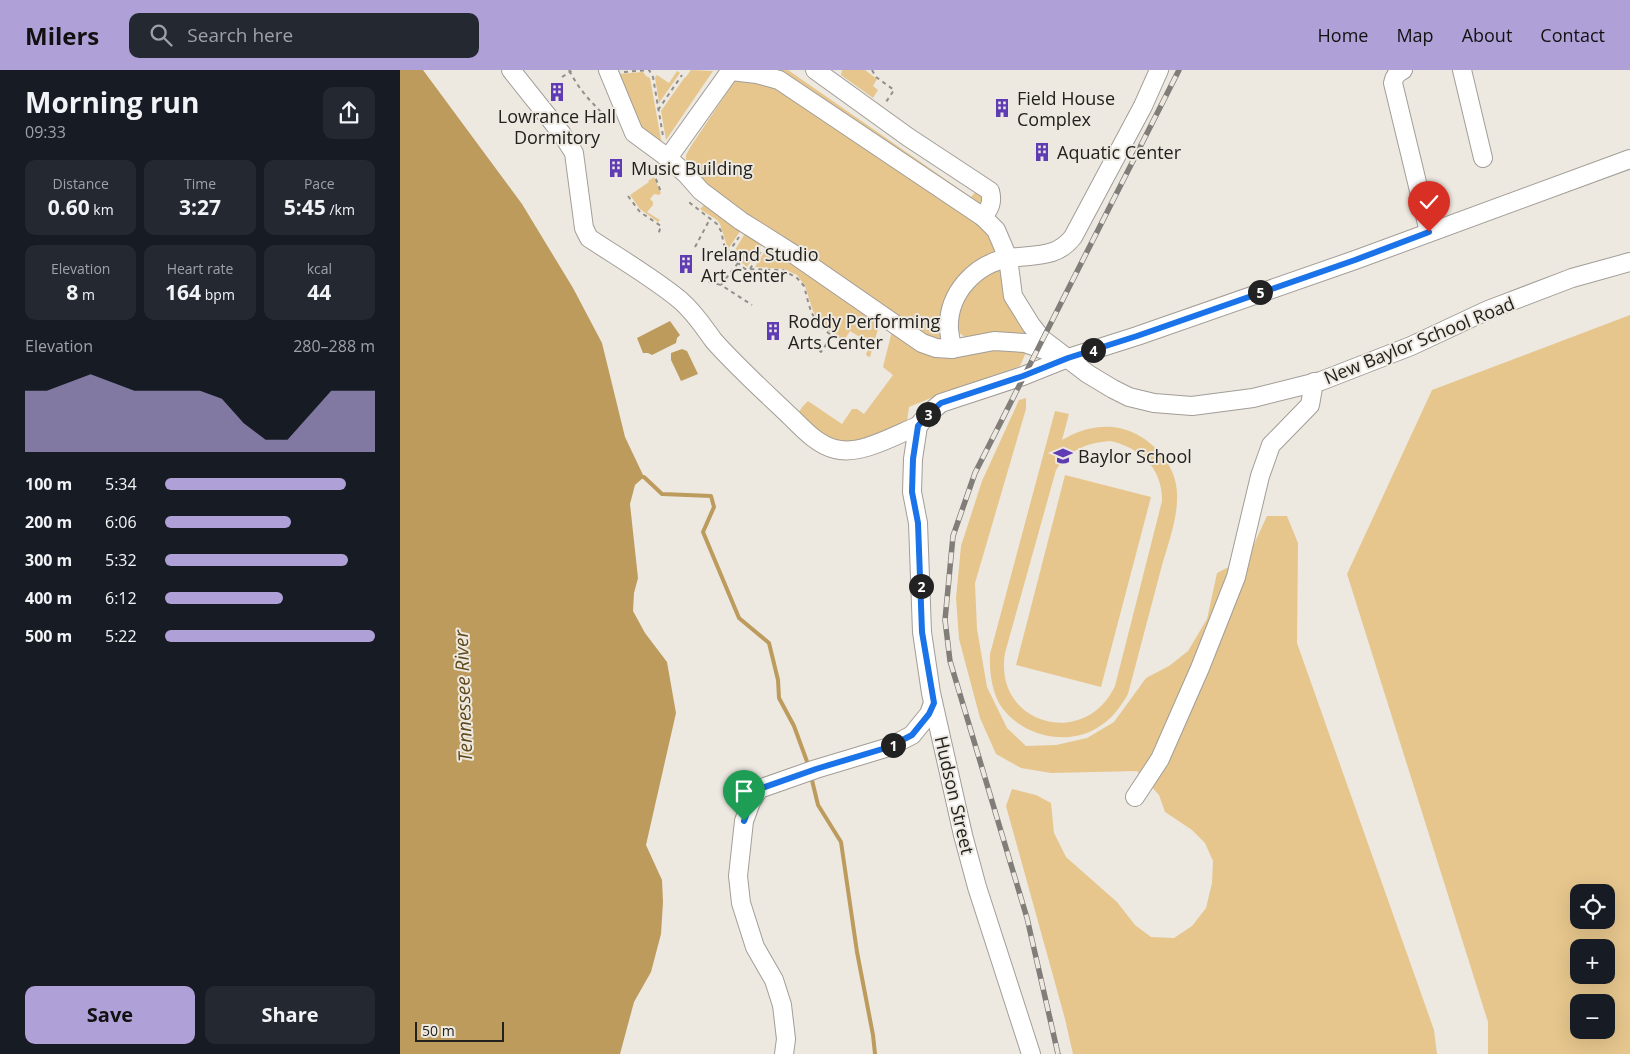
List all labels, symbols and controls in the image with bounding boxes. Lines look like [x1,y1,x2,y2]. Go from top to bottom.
search box [129,13,479,58]
text: Milers [25,19,99,52]
icon: search [147,21,175,49]
text: Search here [187,22,293,48]
text: Home [1318,23,1368,47]
text: Map [1396,23,1434,47]
text: About [1462,23,1512,47]
text: Contact [1540,23,1605,47]
building icon: Lowrance Hall Dormitory [546,81,568,103]
text: Morning run [25,83,199,121]
place label: Field House Complex [1017,86,1115,131]
button: share [323,87,375,139]
building icon: Field House Complex [991,97,1013,119]
place label: Lowrance Hall Dormitory [498,104,616,149]
text: 09:33 [25,121,66,143]
place label: Aquatic Center [1057,140,1182,164]
building icon: Aquatic Center [1031,141,1053,163]
place label: Music Building [631,156,753,180]
building icon: Music Building [605,157,627,179]
text: Distance [53,174,109,193]
text: Time [184,174,216,193]
text: Pace [304,174,335,193]
pin [1408,181,1450,232]
icon: check [1415,188,1443,216]
text: 0.60 [48,193,90,221]
text: 3:27 [179,193,221,221]
text: 5:45 [284,193,326,221]
text: km [90,200,114,219]
text: /km [326,200,355,219]
place label: Ireland Studio Art Center [701,242,818,287]
building icon: Ireland Studio Art Center [675,253,697,275]
text: Elevation [51,259,110,278]
text: Heart rate [167,259,233,278]
text: kcal [307,259,332,278]
text: 8 [66,278,78,306]
text: 164 [165,278,201,306]
text: 44 [307,278,331,306]
pin: 5 [1248,280,1272,304]
text: 5 [1256,283,1265,302]
text: m [78,285,95,304]
text: bpm [201,285,235,304]
street label: New Baylor School Road [1320,291,1518,389]
place label: Roddy Performing Arts Center [788,309,940,354]
building icon: Roddy Performing Arts Center [762,320,784,342]
text: Elevation [25,335,93,357]
text: 280–288 m [293,335,375,357]
pin: 4 [1080,338,1106,362]
text: 4 [1089,341,1098,360]
pin: 3 [916,402,940,426]
text: 3 [924,405,933,424]
place label: Baylor School [1078,444,1192,468]
school or university icon: Baylor School [1052,445,1074,467]
text: 100 m [25,473,72,495]
text: 5:34 [105,473,137,495]
text: 200 m [25,511,72,533]
text: 6:06 [105,511,137,533]
text: 300 m [25,549,72,571]
text: 5:32 [105,549,137,571]
pin: 2 [908,574,934,598]
text: 2 [917,577,926,596]
text: 400 m [25,587,72,609]
text: 6:12 [105,587,137,609]
text: 500 m [25,625,72,647]
text: 5:22 [105,625,137,647]
water label: Tennessee River [448,628,478,762]
pin: 1 [880,732,906,758]
street label: Hudson Street [930,733,980,857]
text: 1 [889,736,898,755]
pin [723,770,765,821]
icon: arrive [730,777,758,805]
map controls [1570,884,1615,1039]
button: locate [1570,884,1615,929]
button: + [1570,939,1615,984]
button: Save [25,986,195,1044]
button: Share [205,986,375,1044]
button: − [1570,994,1615,1039]
scale bar [415,1019,504,1042]
text: 50 m [422,1021,455,1040]

